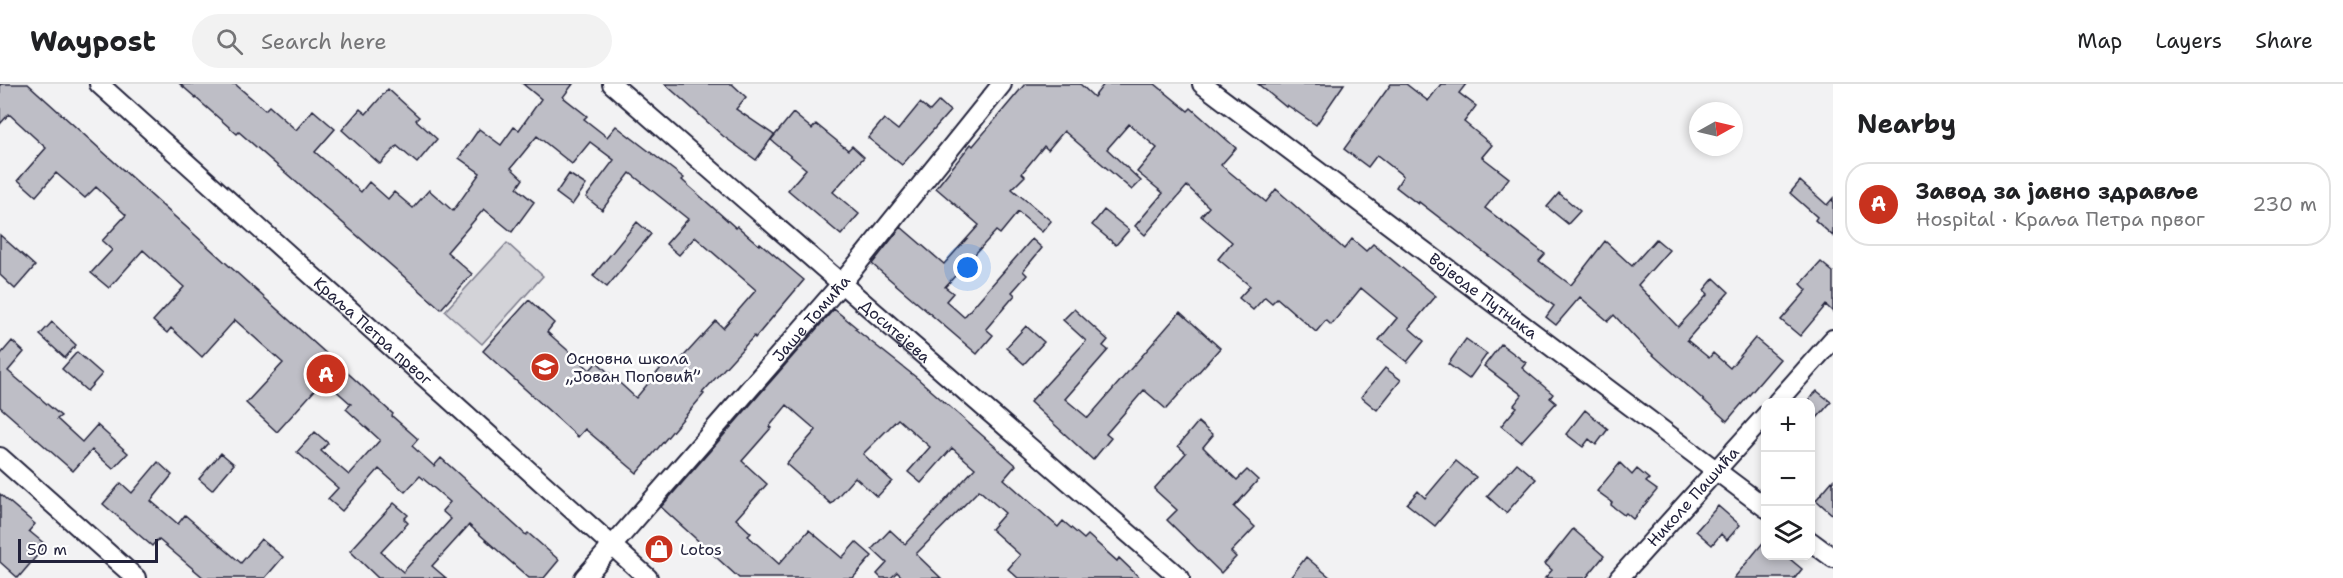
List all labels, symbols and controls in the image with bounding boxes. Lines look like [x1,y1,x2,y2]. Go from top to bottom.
search box [192,14,612,68]
text: Waypost [30,22,156,60]
icon: search [213,25,246,58]
text: Search here [261,27,387,56]
text: Map [2077,27,2122,55]
text: Layers [2155,27,2222,55]
text: Share [2255,27,2313,55]
north arrow [1689,102,1743,156]
text: Nearby [1857,106,1956,141]
text: Завод за јавно здравље [1916,177,2198,206]
text: A [1871,191,1886,217]
text: 230 m [2252,191,2317,217]
text: Hospital · Краља Петра првог [1916,206,2205,232]
street label: Војводе Путника [1424,248,1542,344]
your location [953,253,982,282]
street label: Јаше Томића [768,271,855,366]
street label: Краља Петра првог [309,272,437,391]
street label: Доситејева [856,295,935,368]
place label: Основна школа „Јован Поповић” [565,348,701,387]
school or university icon: Основна школа „Јован Поповић” [529,351,561,383]
pin: A [306,352,346,396]
map controls [1761,398,1815,560]
button: + [1761,398,1815,452]
street label: Николе Пашића [1642,442,1744,551]
button: − [1761,452,1815,506]
button: layers [1761,506,1815,560]
shop icon: Lotos [643,533,675,565]
scale bar [18,536,158,564]
text: 50 m [27,539,67,560]
place label: Lotos [680,539,722,560]

